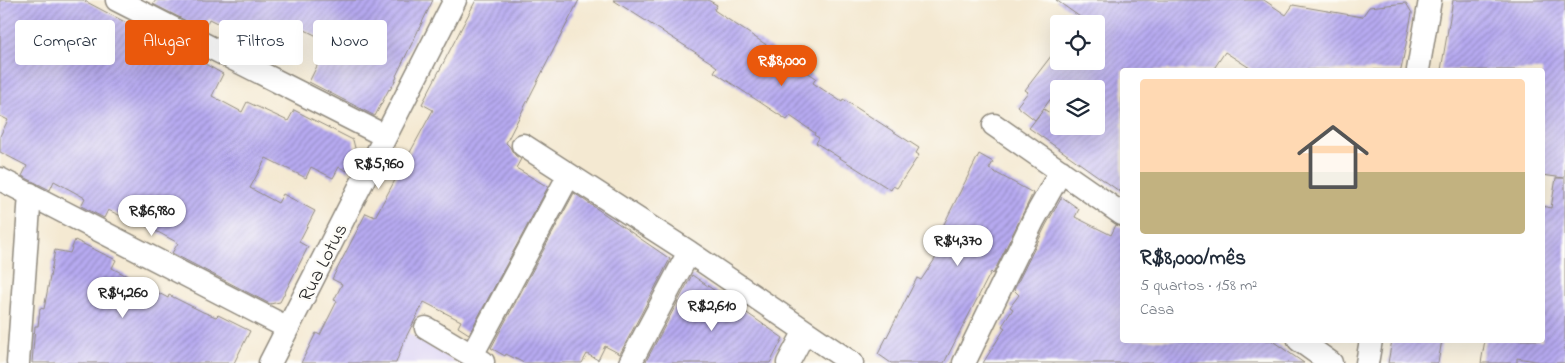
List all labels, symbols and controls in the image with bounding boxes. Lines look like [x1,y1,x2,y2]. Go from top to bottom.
map controls [1050,15,1105,135]
button: locate [1050,15,1105,70]
chip: Comprar [15,20,115,65]
chip: Alugar [125,20,209,65]
chip: Filtros [219,20,303,65]
chip: Novo [313,20,387,65]
pin: R$8,000 [736,44,828,87]
text: R$8,000 [758,49,806,73]
button: layers [1050,80,1105,135]
icon: home [1288,112,1378,202]
pin: R$5,960 [333,148,425,190]
text: R$5,960 [354,152,404,176]
pin: R$6,980 [106,194,198,237]
text: R$6,980 [129,199,175,223]
street label: Rua Lotus [292,219,356,307]
pin: R$4,370 [912,224,1004,267]
text: R$4,370 [934,229,982,253]
text: R$8,000/mês [1140,244,1246,274]
text: 5 quartos · 158 m² [1140,274,1257,298]
pin: R$4,260 [77,276,169,319]
text: R$4,260 [98,281,148,305]
pin: R$2,610 [666,290,758,332]
text: R$2,610 [688,294,736,318]
text: Casa [1140,298,1174,322]

